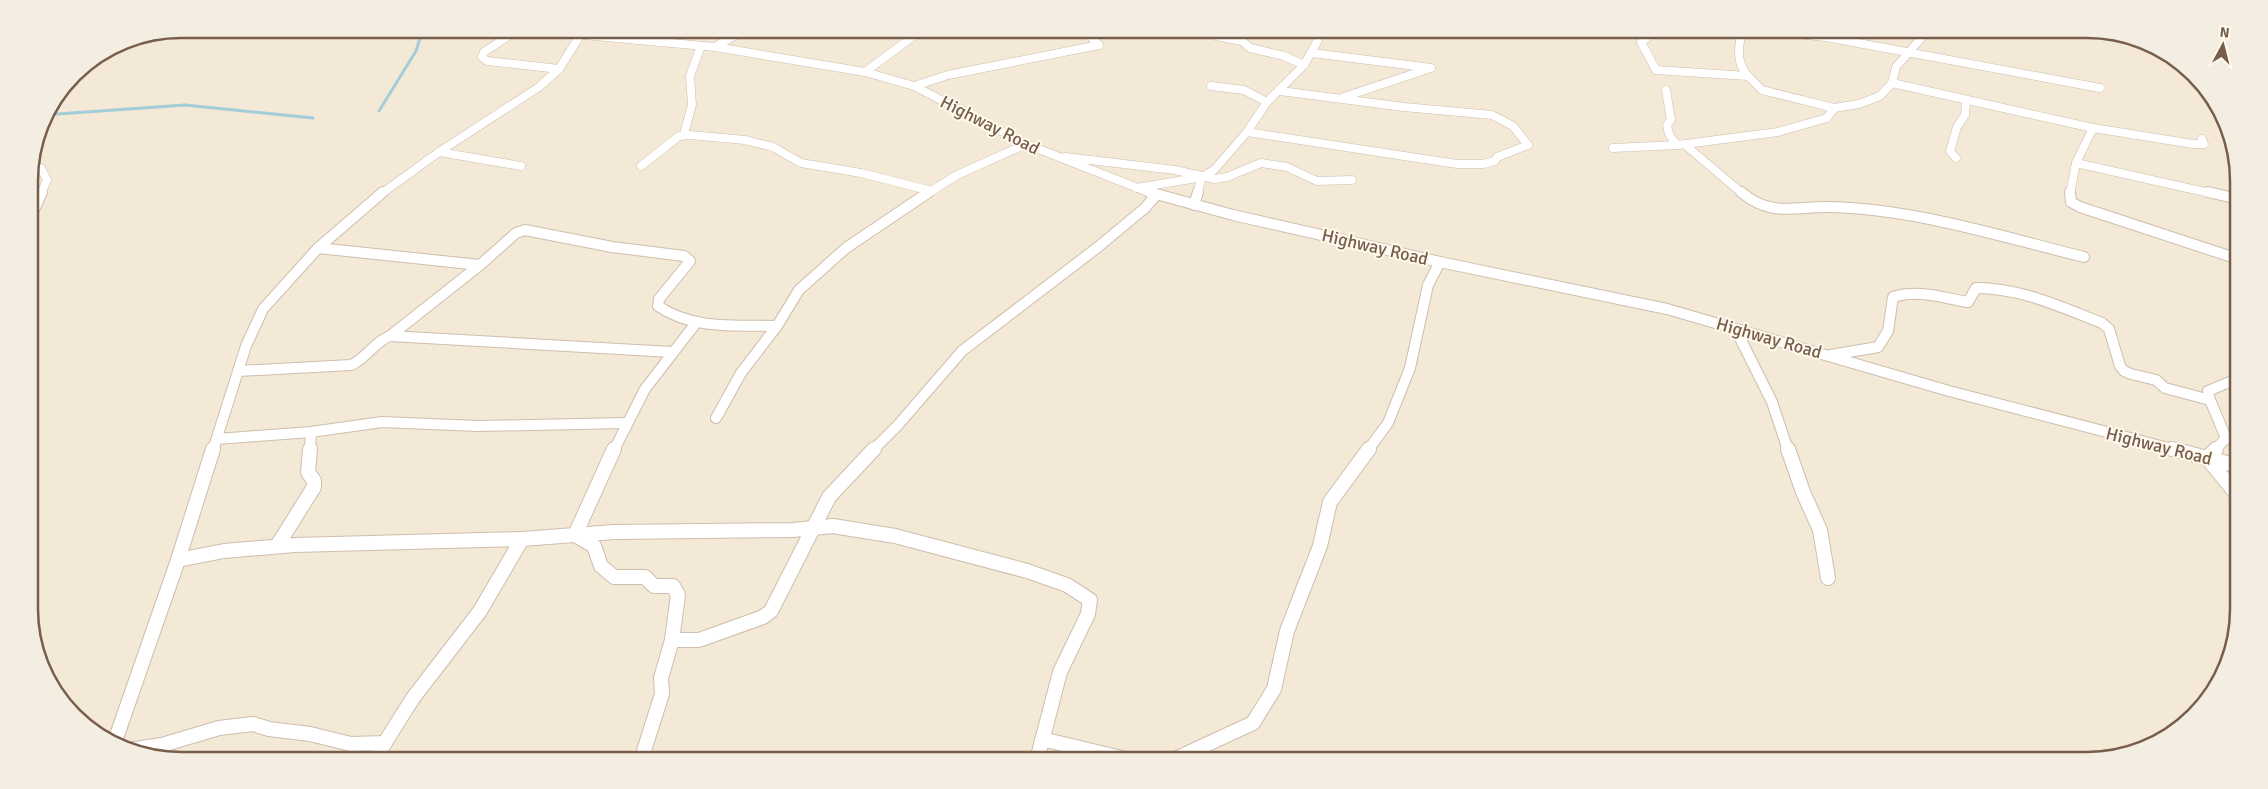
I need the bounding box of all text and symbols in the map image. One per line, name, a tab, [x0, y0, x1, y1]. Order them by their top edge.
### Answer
north arrow	[2198, 20, 2248, 70]
text: N	[2219, 24, 2230, 42]
street label: Highway Road	[937, 91, 1043, 159]
street label: Highway Road	[1320, 224, 1430, 270]
street label: Highway Road	[1714, 312, 1824, 364]
street label: Highway Road	[2104, 422, 2214, 470]

